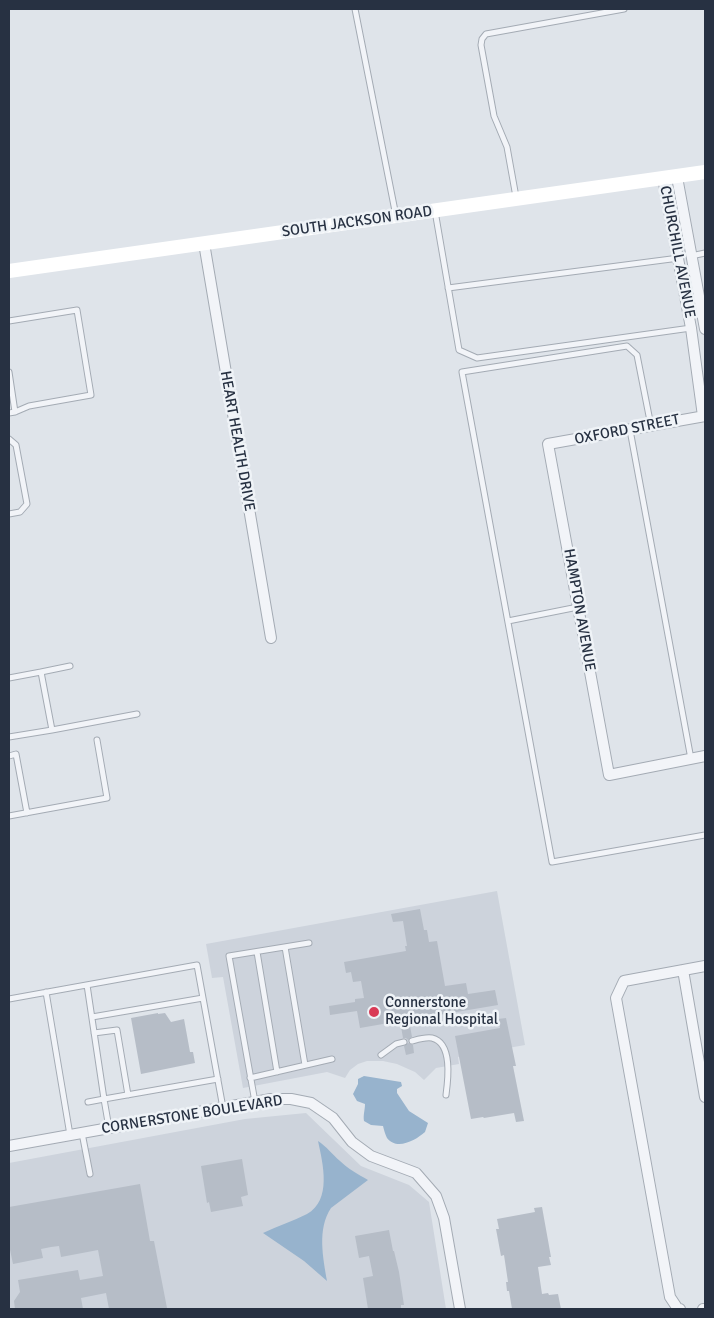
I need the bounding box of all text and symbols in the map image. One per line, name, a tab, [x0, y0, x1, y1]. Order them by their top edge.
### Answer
street label: CHURCHILL AVENUE	[655, 184, 699, 320]
street label: SOUTH JACKSON ROAD	[281, 203, 433, 241]
street label: HEART HEALTH DRIVE	[216, 369, 258, 513]
street label: OXFORD STREET	[573, 411, 681, 449]
street label: HAMPTON AVENUE	[559, 547, 599, 673]
place label: Connerstone Regional Hospital	[385, 994, 498, 1029]
marker: Connerstone Regional Hospital	[367, 1005, 381, 1019]
street label: CORNERSTONE BOULEVARD	[100, 1092, 284, 1138]

